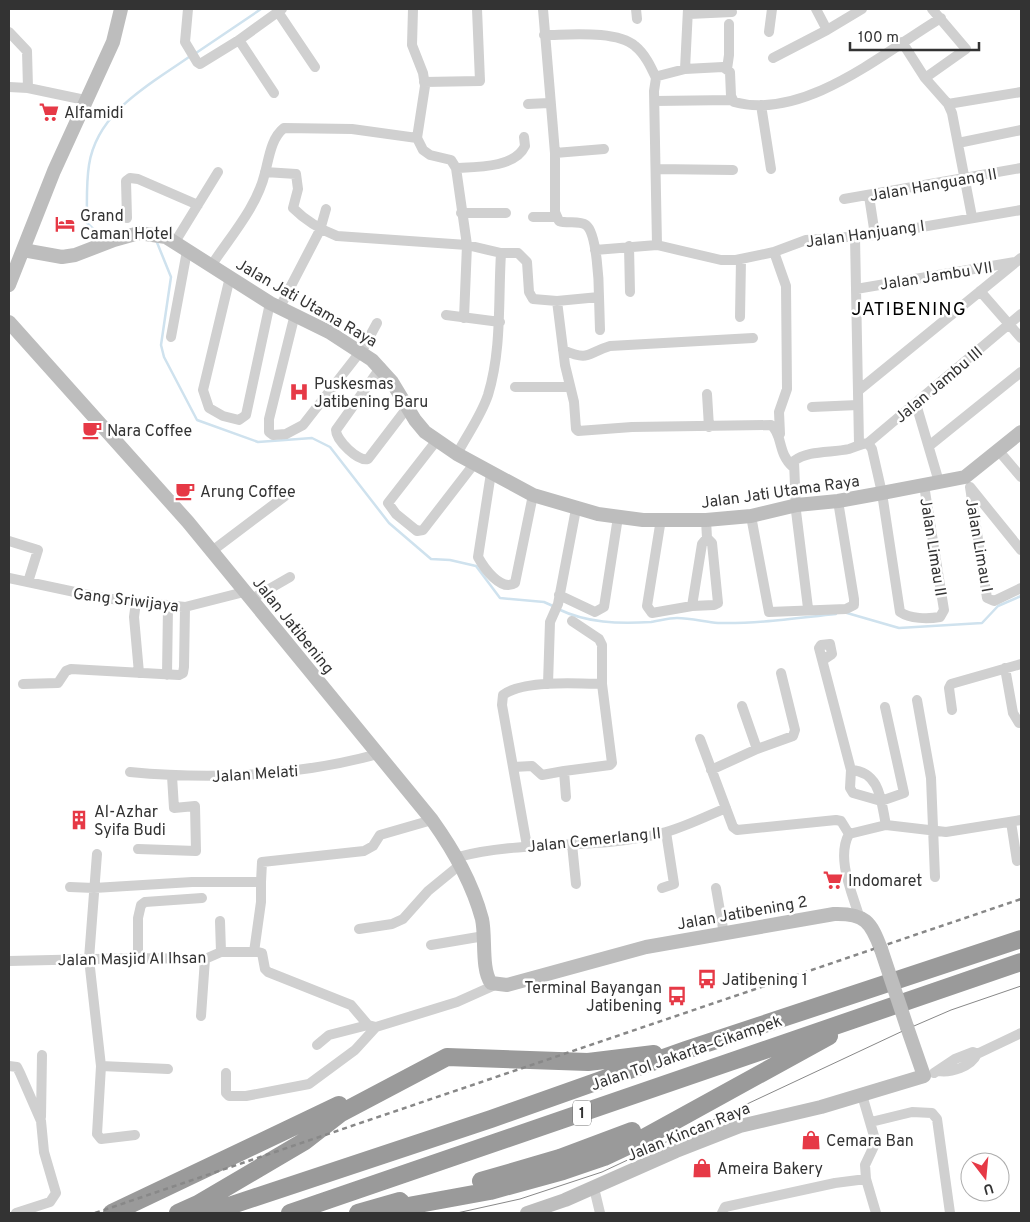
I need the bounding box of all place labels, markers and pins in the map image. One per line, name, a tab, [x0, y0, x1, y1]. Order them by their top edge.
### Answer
supermarket icon: Alfamidi	[38, 101, 60, 123]
place label: Alfamidi	[64, 104, 124, 124]
place label: Grand Caman Hotel	[80, 207, 173, 245]
hotel icon: Grand Caman Hotel	[54, 213, 76, 235]
place label: Puskesmas Jatibening Baru	[314, 375, 428, 413]
hospital icon: Puskesmas Jatibening Baru	[288, 381, 310, 403]
cafe icon: Nara Coffee	[81, 419, 103, 441]
place label: Nara Coffee	[107, 422, 192, 442]
cafe icon: Arung Coffee	[174, 480, 196, 502]
place label: Arung Coffee	[200, 483, 296, 503]
place label: Al-Azhar Syifa Budi	[94, 803, 166, 841]
building icon: Al-Azhar Syifa Budi	[68, 809, 90, 831]
supermarket icon: Indomaret	[822, 869, 844, 891]
place label: Indomaret	[848, 872, 922, 892]
bus stop icon: Jatibening 1	[696, 968, 718, 990]
place label: Jatibening 1	[722, 971, 808, 991]
place label: Terminal Bayangan Jatibening	[524, 979, 662, 1017]
bus stop icon: Terminal Bayangan Jatibening	[666, 985, 688, 1007]
shop icon: Cemara Ban	[800, 1129, 822, 1151]
place label: Cemara Ban	[826, 1132, 914, 1152]
shop icon: Ameira Bakery	[691, 1157, 713, 1179]
place label: Ameira Bakery	[717, 1160, 823, 1180]

